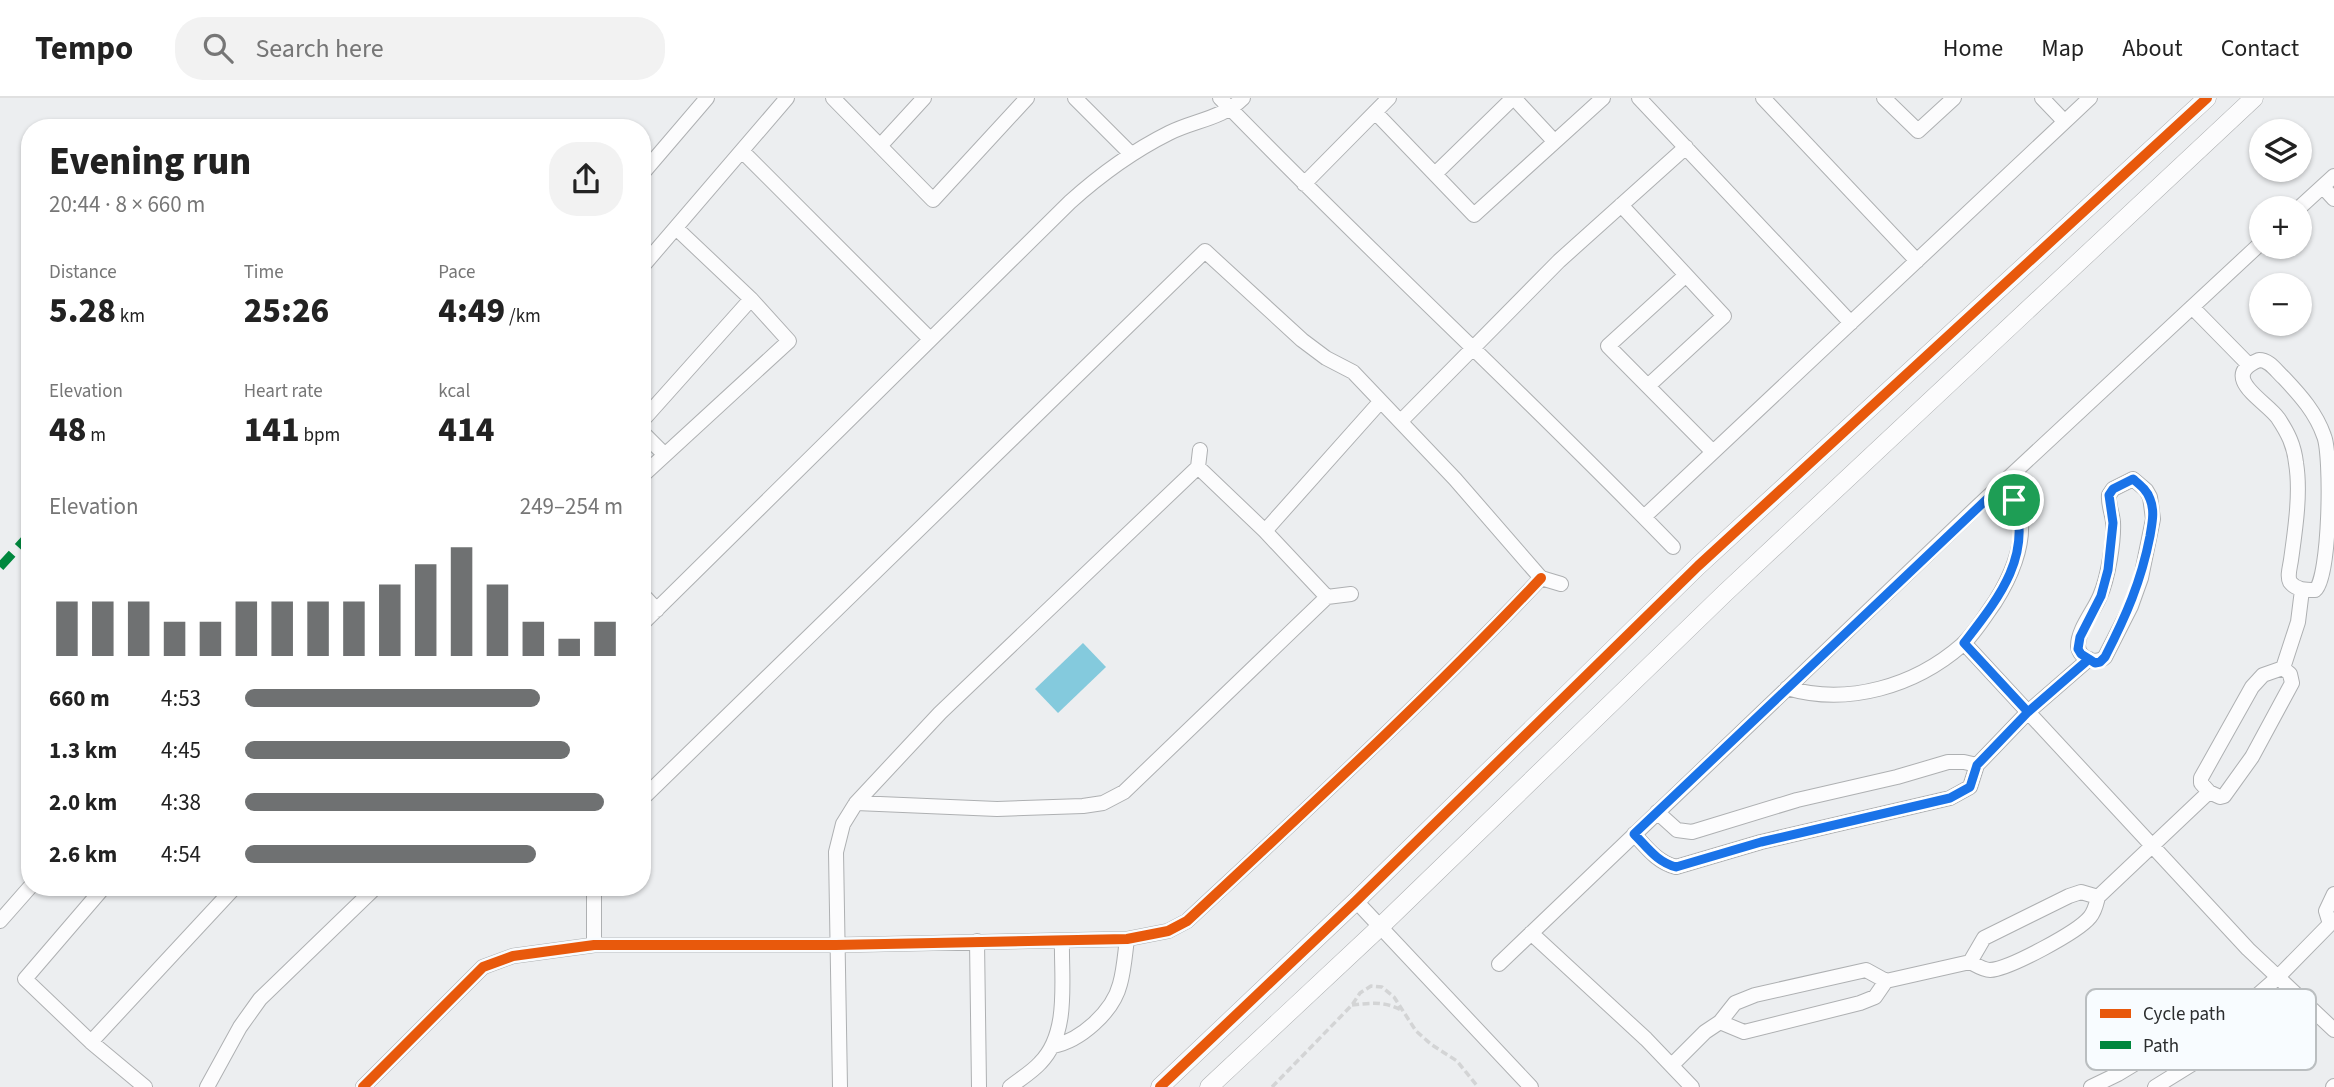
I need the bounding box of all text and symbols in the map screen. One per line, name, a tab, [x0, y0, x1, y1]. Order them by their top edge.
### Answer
search box	[175, 17, 665, 80]
text: Tempo	[35, 25, 133, 72]
icon: search	[199, 29, 237, 67]
text: Search here	[255, 30, 384, 67]
text: Home	[1943, 31, 2003, 66]
text: Map	[2041, 31, 2084, 66]
text: About	[2122, 31, 2183, 66]
text: Contact	[2221, 31, 2299, 66]
map controls	[2249, 119, 2312, 336]
button: layers	[2249, 119, 2312, 182]
text: Evening run	[49, 135, 251, 189]
button: share	[549, 142, 623, 216]
text: 20:44 · 8 × 660 m	[49, 188, 205, 221]
button: +	[2249, 196, 2312, 259]
text: Distance	[49, 259, 117, 286]
text: Time	[244, 259, 284, 286]
text: Pace	[438, 259, 476, 286]
button: −	[2249, 273, 2312, 336]
text: 5.28	[49, 286, 116, 336]
text: 25:26	[244, 286, 329, 336]
text: 4:49	[438, 286, 505, 336]
text: km	[116, 303, 145, 330]
text: /km	[505, 303, 541, 330]
text: Elevation	[49, 378, 123, 405]
text: Heart rate	[244, 378, 323, 405]
text: kcal	[438, 378, 470, 405]
text: 48	[49, 405, 86, 455]
text: 141	[244, 405, 300, 455]
text: 414	[438, 405, 494, 455]
text: m	[86, 422, 106, 449]
text: bpm	[300, 422, 340, 449]
pin	[1984, 470, 2044, 530]
icon: arrive	[1995, 481, 2033, 519]
text: Elevation	[49, 490, 139, 523]
text: 249–254 m	[520, 490, 623, 523]
text: 660 m	[49, 682, 110, 715]
text: 4:53	[161, 682, 201, 715]
text: 1.3 km	[49, 734, 117, 767]
text: 4:45	[161, 734, 201, 767]
text: 2.0 km	[49, 786, 117, 819]
text: 4:38	[161, 786, 201, 819]
text: 2.6 km	[49, 838, 117, 871]
text: 4:54	[161, 838, 201, 871]
legend	[2086, 989, 2316, 1070]
text: Cycle path	[2143, 1001, 2225, 1028]
text: Path	[2143, 1033, 2179, 1060]

